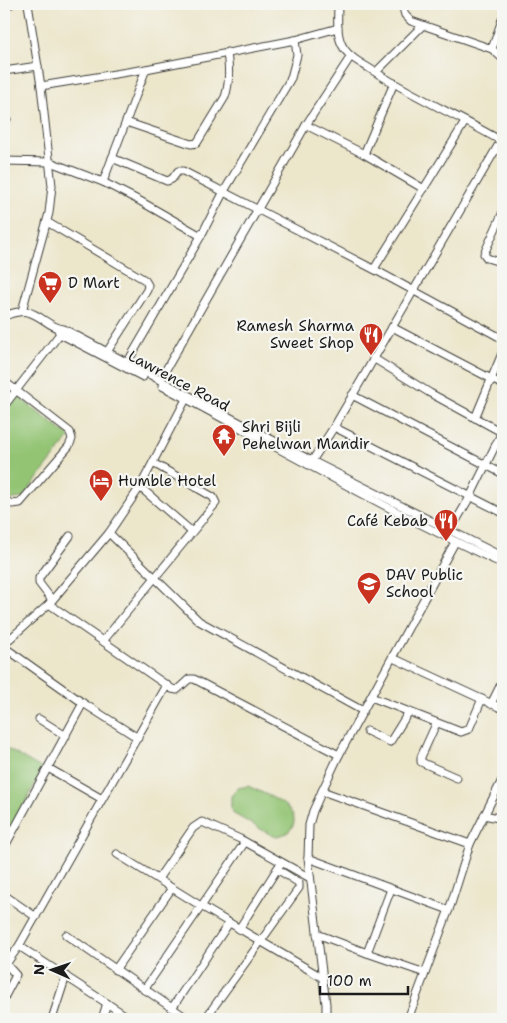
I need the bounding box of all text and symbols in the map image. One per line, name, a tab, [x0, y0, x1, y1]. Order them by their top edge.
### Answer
supermarket icon: D Mart	[37, 270, 63, 304]
place label: D Mart	[68, 273, 120, 293]
place label: Ramesh Sharma Sweet Shop	[236, 316, 355, 353]
restaurant icon: Ramesh Sharma Sweet Shop	[358, 322, 384, 356]
street label: Lawrence Road	[125, 346, 234, 416]
place label: Shri Bijli Pehelwan Mandir	[242, 417, 370, 454]
temple icon: Shri Bijli Pehelwan Mandir	[211, 423, 237, 457]
hotel icon: Humble Hotel	[88, 468, 114, 502]
place label: Humble Hotel	[118, 471, 217, 491]
restaurant icon: Café Kebab	[433, 508, 459, 542]
place label: Café Kebab	[347, 511, 428, 531]
place label: DAV Public School	[386, 565, 463, 602]
school or university icon: DAV Public School	[356, 571, 382, 605]
north arrow	[28, 946, 78, 996]
scale bar	[320, 963, 407, 995]
text: N	[30, 964, 48, 975]
text: 100 m	[327, 971, 372, 991]

